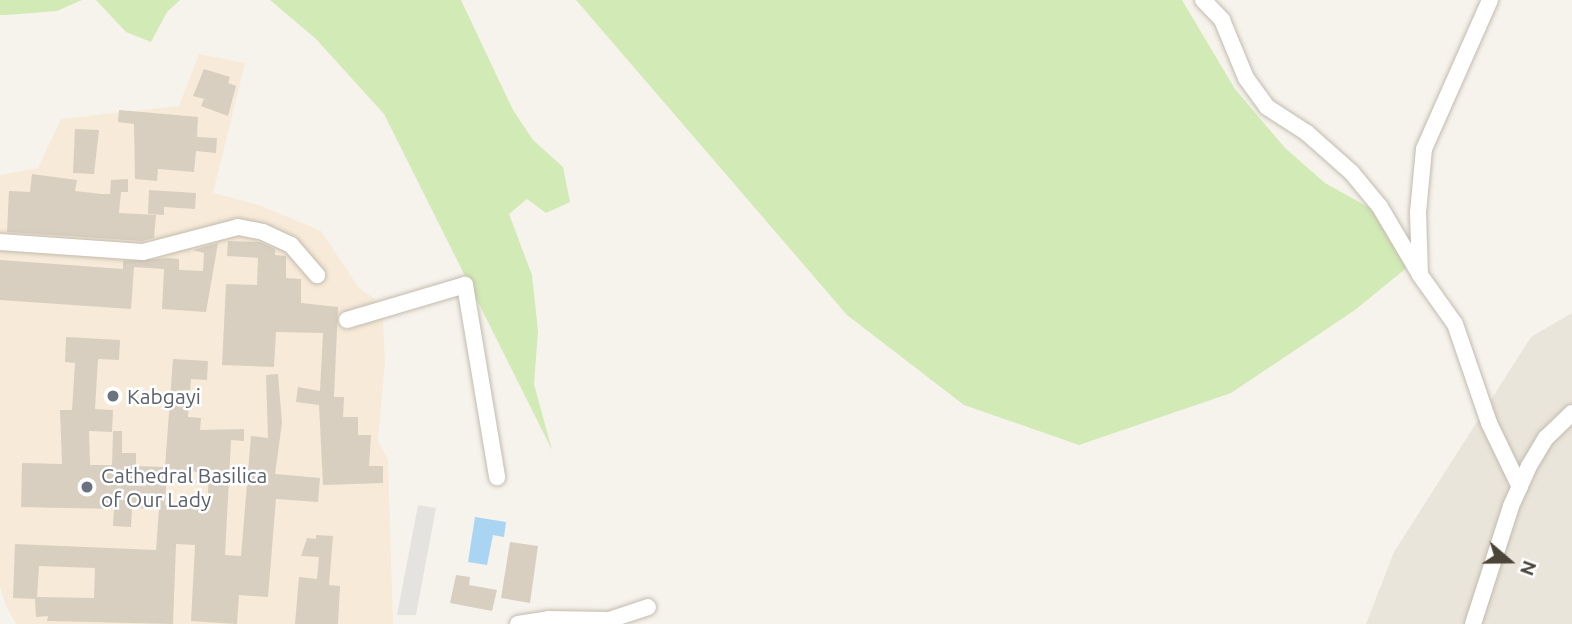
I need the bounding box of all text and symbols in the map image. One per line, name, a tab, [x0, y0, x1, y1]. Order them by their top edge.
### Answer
place label: Kabgayi	[127, 383, 201, 409]
marker: Kabgayi	[105, 388, 121, 404]
place label: Cathedral Basilica of Our Lady	[101, 462, 267, 512]
marker: Cathedral Basilica of Our Lady	[79, 479, 95, 495]
north arrow	[1474, 526, 1544, 596]
text: N	[1516, 558, 1541, 579]

